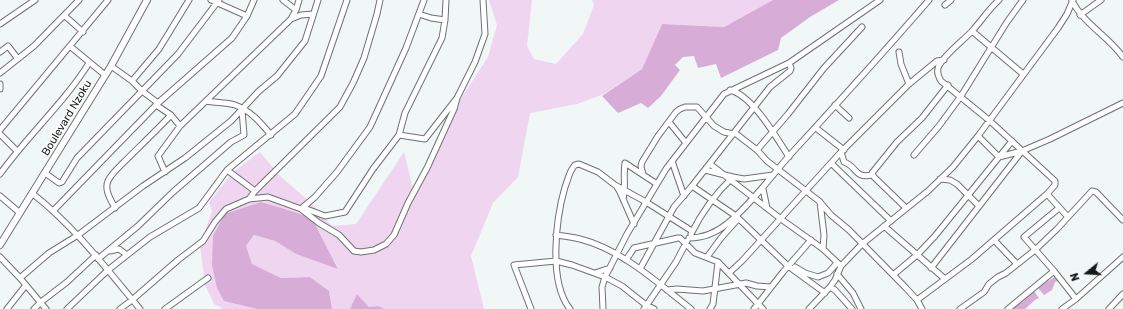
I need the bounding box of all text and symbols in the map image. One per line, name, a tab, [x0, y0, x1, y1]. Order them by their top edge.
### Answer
street label: Boulevard Nzoku	[39, 78, 95, 158]
north arrow	[1067, 253, 1107, 293]
text: N	[1068, 271, 1083, 283]

